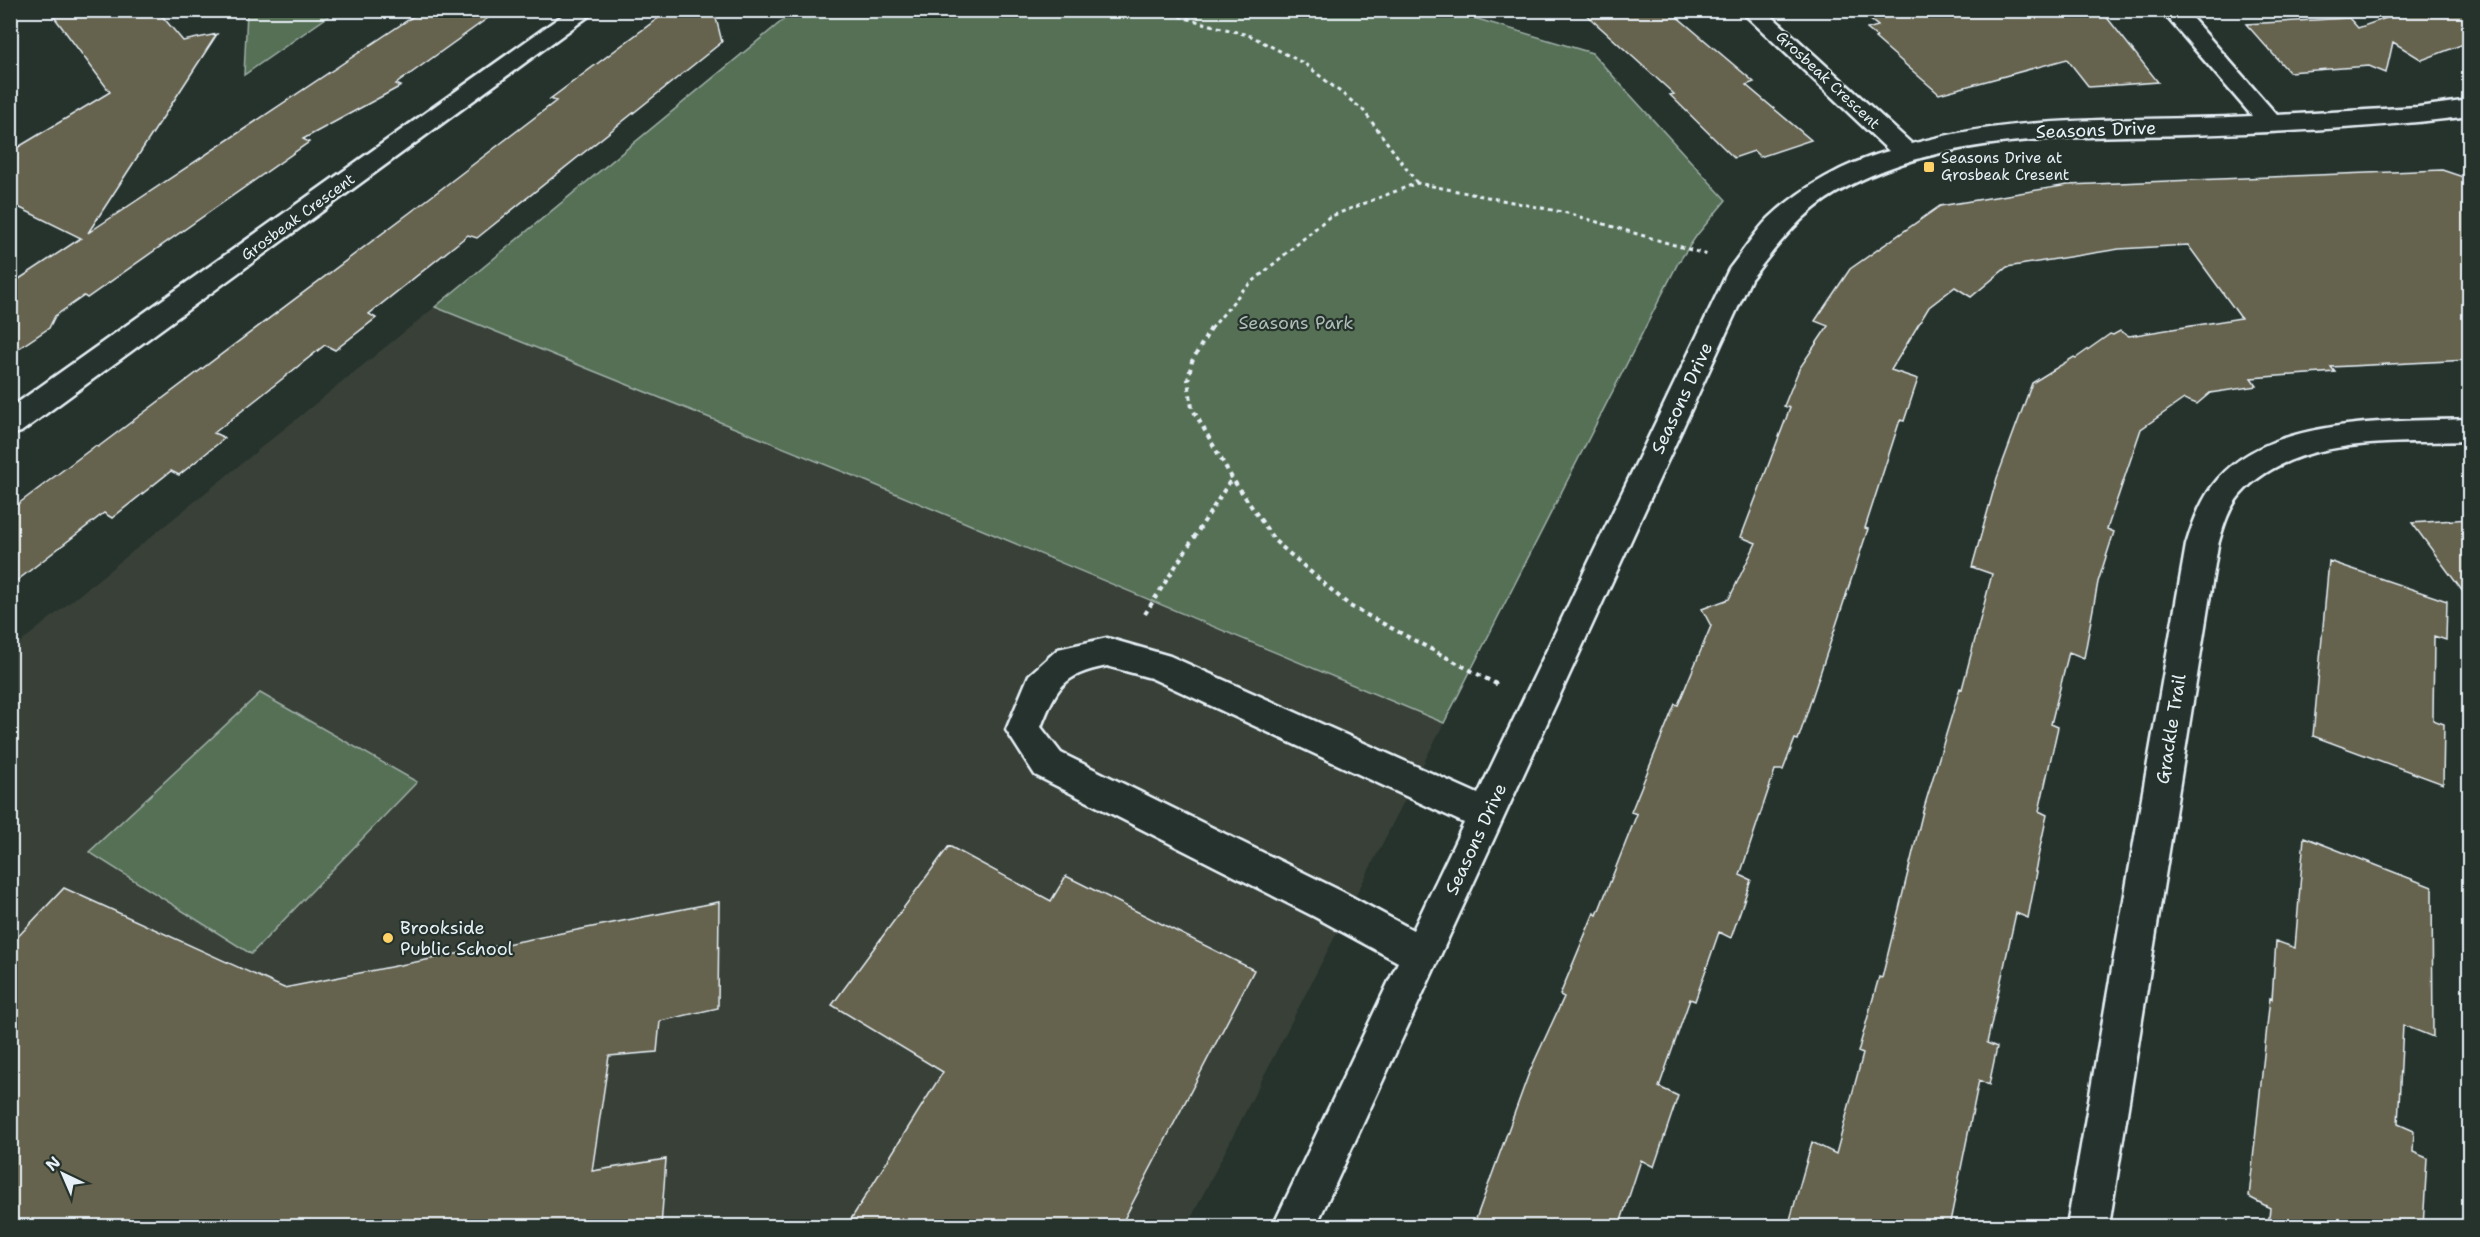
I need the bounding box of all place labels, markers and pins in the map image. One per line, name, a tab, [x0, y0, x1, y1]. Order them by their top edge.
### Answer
place label: Seasons Drive at Grosbeak Cresent	[1941, 148, 2069, 185]
marker: Seasons Drive at Grosbeak Cresent	[1922, 160, 1936, 174]
place label: Brookside Public School	[400, 916, 514, 961]
marker: Brookside Public School	[381, 931, 395, 945]

